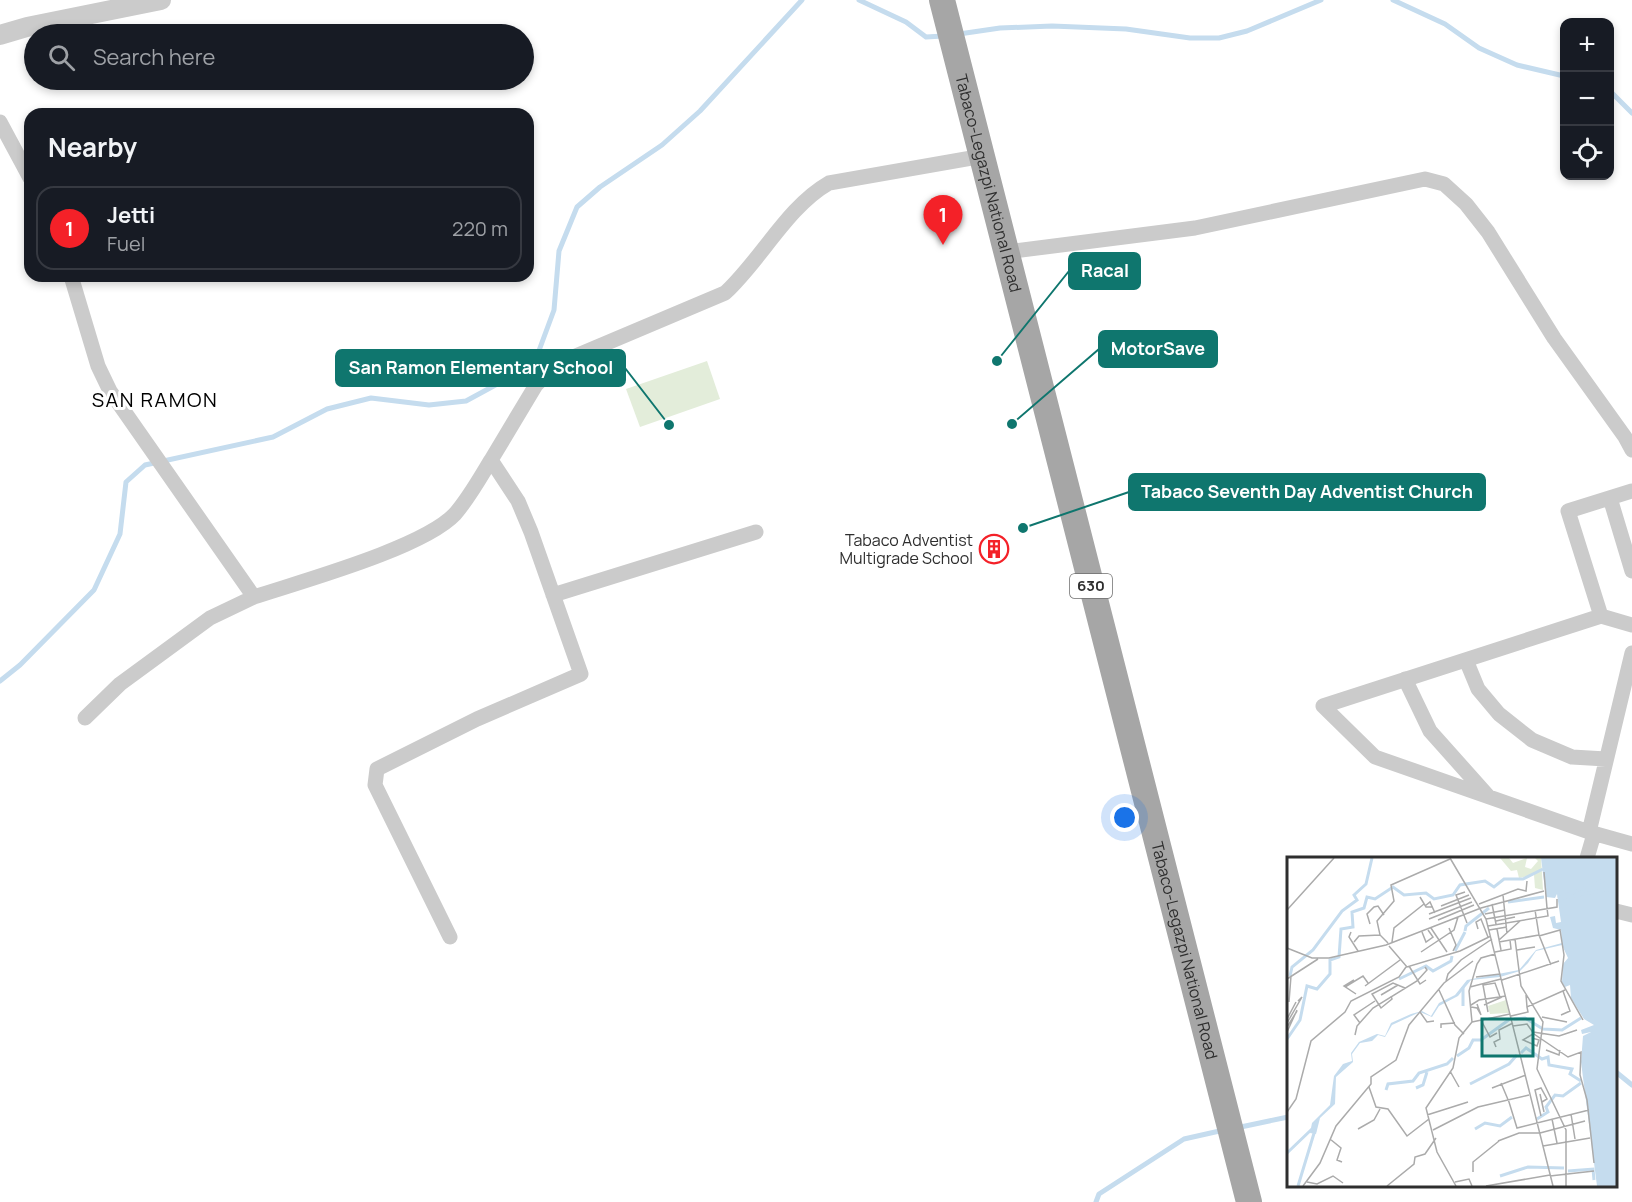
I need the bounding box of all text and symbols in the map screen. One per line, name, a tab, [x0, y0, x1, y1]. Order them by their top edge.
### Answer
map controls	[1560, 18, 1614, 180]
button: +	[1560, 18, 1614, 72]
search box	[24, 24, 534, 90]
icon: search	[45, 41, 78, 74]
text: Search here	[93, 42, 215, 72]
street label: Tabaco-Legazpi National Road	[950, 72, 1027, 294]
button: −	[1560, 72, 1614, 126]
button: locate	[1560, 126, 1614, 180]
text: Nearby	[48, 129, 137, 165]
pin: 1	[924, 196, 962, 245]
text: Jetti	[107, 200, 155, 230]
text: 1	[65, 215, 74, 242]
text: 220 m	[452, 215, 508, 242]
text: Fuel	[107, 230, 145, 257]
callout: Racal	[1069, 253, 1140, 289]
text: Racal	[1081, 258, 1129, 282]
callout: MotorSave	[1099, 331, 1217, 367]
text: MotorSave	[1111, 336, 1205, 360]
callout: San Ramon Elementary School	[336, 350, 625, 386]
text: San Ramon Elementary School	[349, 355, 613, 379]
district label: SAN RAMON	[92, 386, 218, 413]
callout: Tabaco Seventh Day Adventist Church	[1129, 474, 1485, 510]
text: Tabaco Seventh Day Adventist Church	[1141, 479, 1473, 503]
place label: Tabaco Adventist Multigrade School	[839, 529, 973, 569]
building icon: Tabaco Adventist Multigrade School	[978, 533, 1010, 565]
road number: 630	[1070, 574, 1112, 598]
your location	[1110, 803, 1139, 832]
street label: Tabaco-Legazpi National Road	[1146, 839, 1223, 1062]
inset map	[1287, 857, 1617, 1187]

